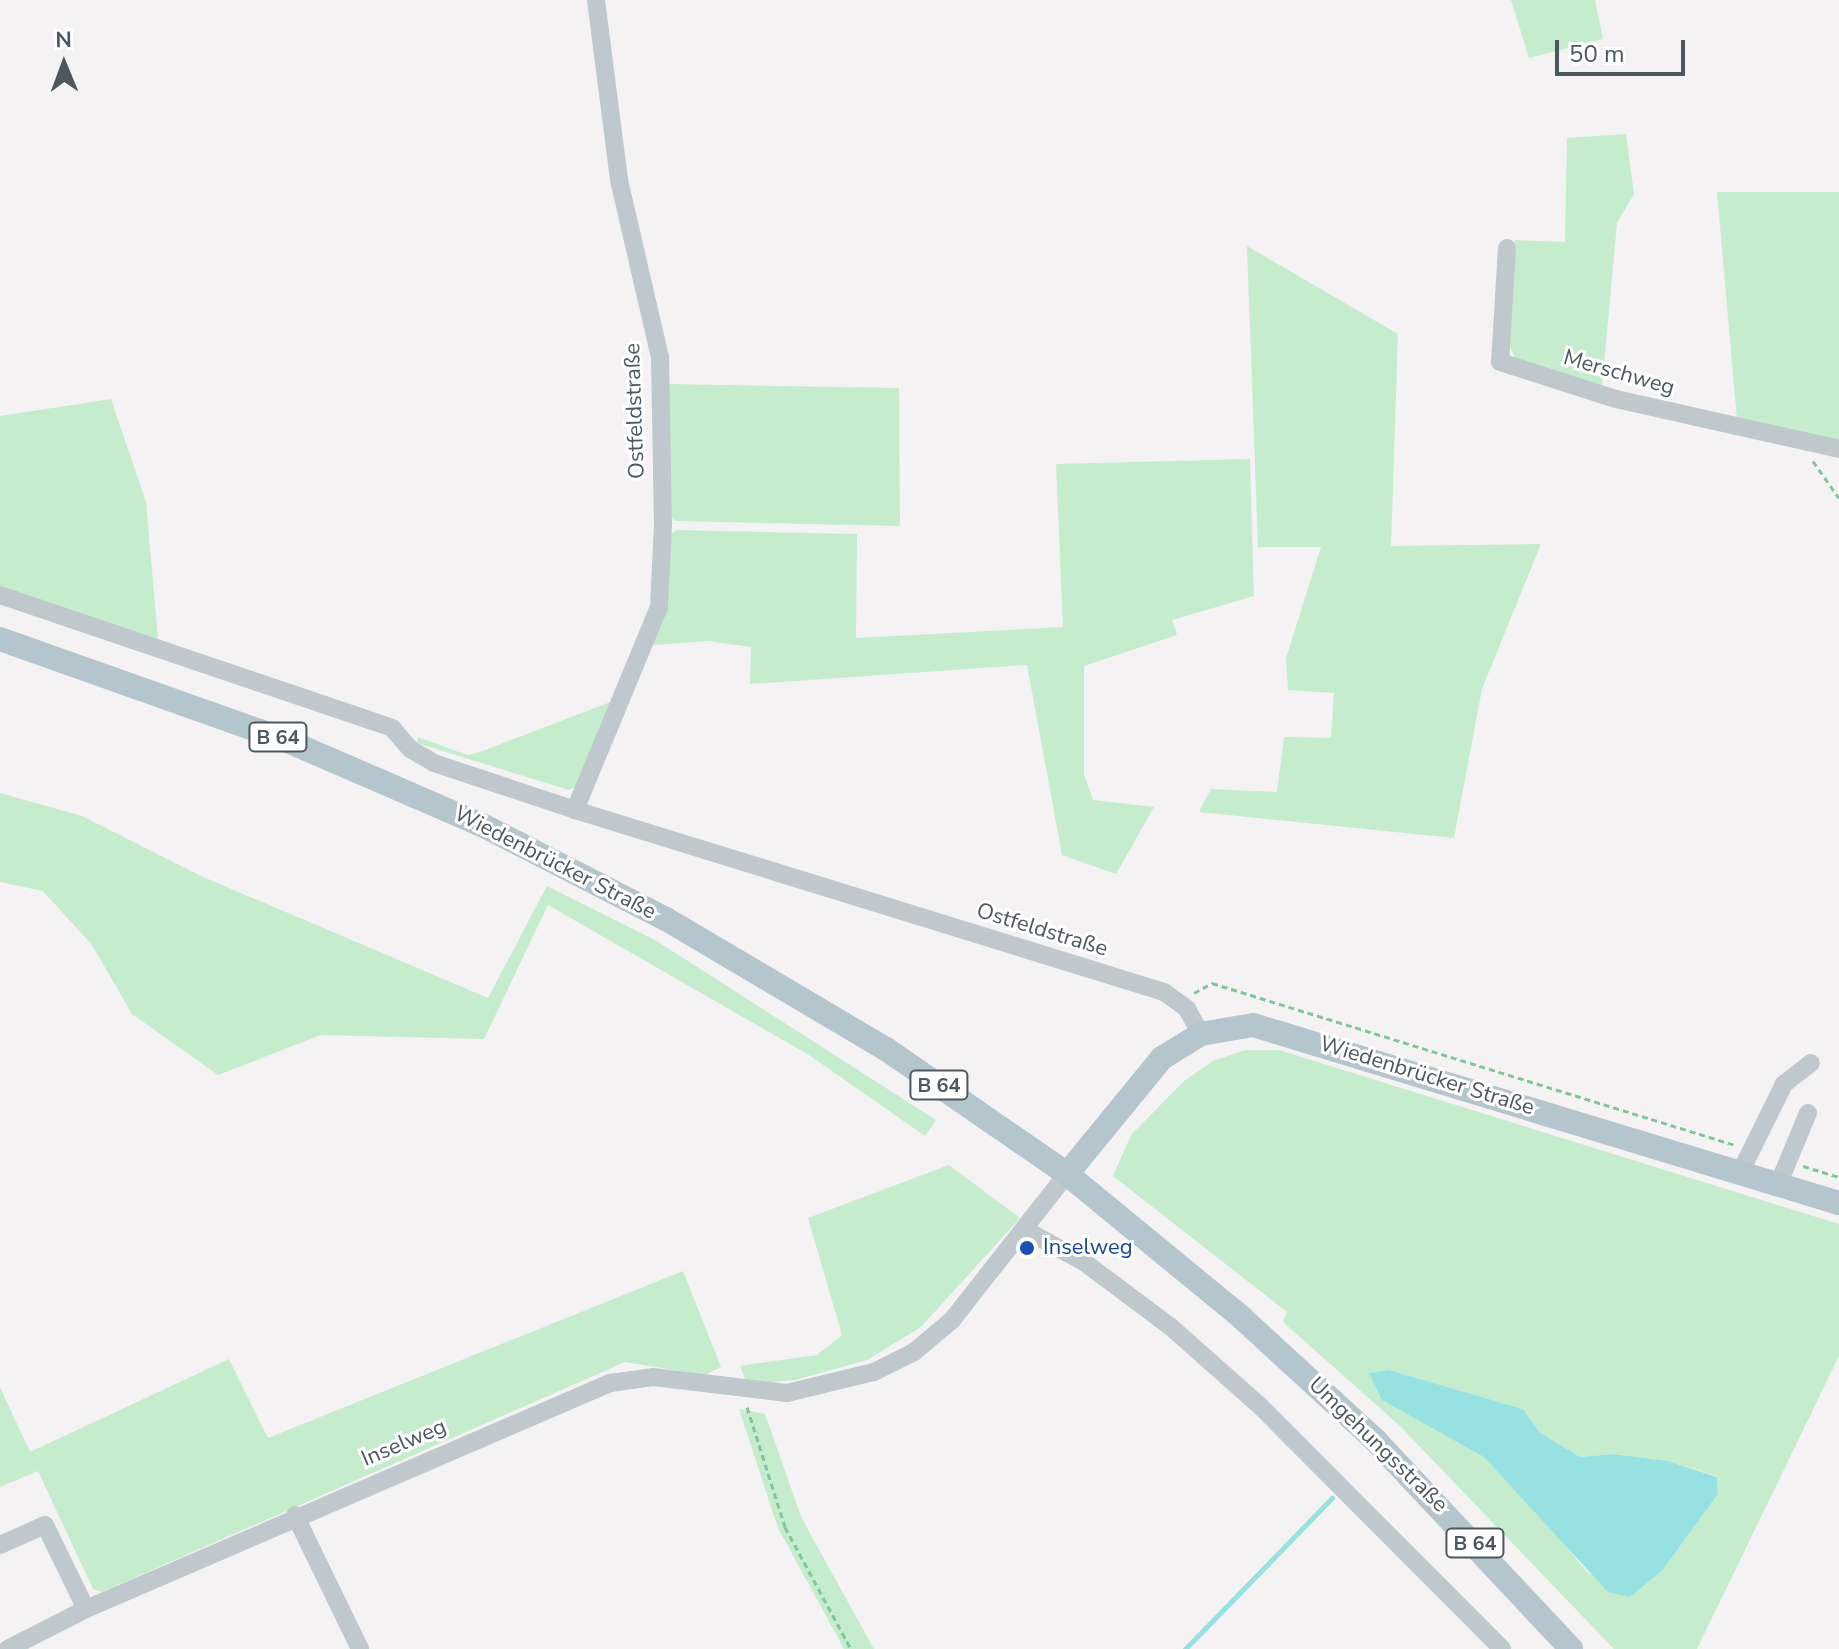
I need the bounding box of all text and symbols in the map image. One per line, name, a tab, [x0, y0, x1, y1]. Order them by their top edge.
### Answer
north arrow	[24, 24, 104, 104]
scale bar	[1559, 24, 1689, 74]
text: N	[55, 25, 72, 55]
text: 50 m	[1569, 38, 1625, 70]
street label: Ostfeldstraße	[619, 343, 651, 479]
street label: Merschweg	[1560, 345, 1678, 401]
road number: B 64	[248, 721, 308, 753]
street label: Wiedenbrücker Straße	[450, 801, 660, 925]
street label: Ostfeldstraße	[973, 898, 1111, 962]
street label: Wiedenbrücker Straße	[1316, 1031, 1538, 1121]
road number: B 64	[909, 1069, 969, 1101]
place label: Inselweg	[1043, 1235, 1133, 1261]
marker: Inselweg	[1018, 1239, 1036, 1257]
street label: Umgehungsstraße	[1303, 1372, 1453, 1518]
street label: Inselweg	[358, 1413, 450, 1473]
road number: B 64	[1445, 1527, 1505, 1559]

